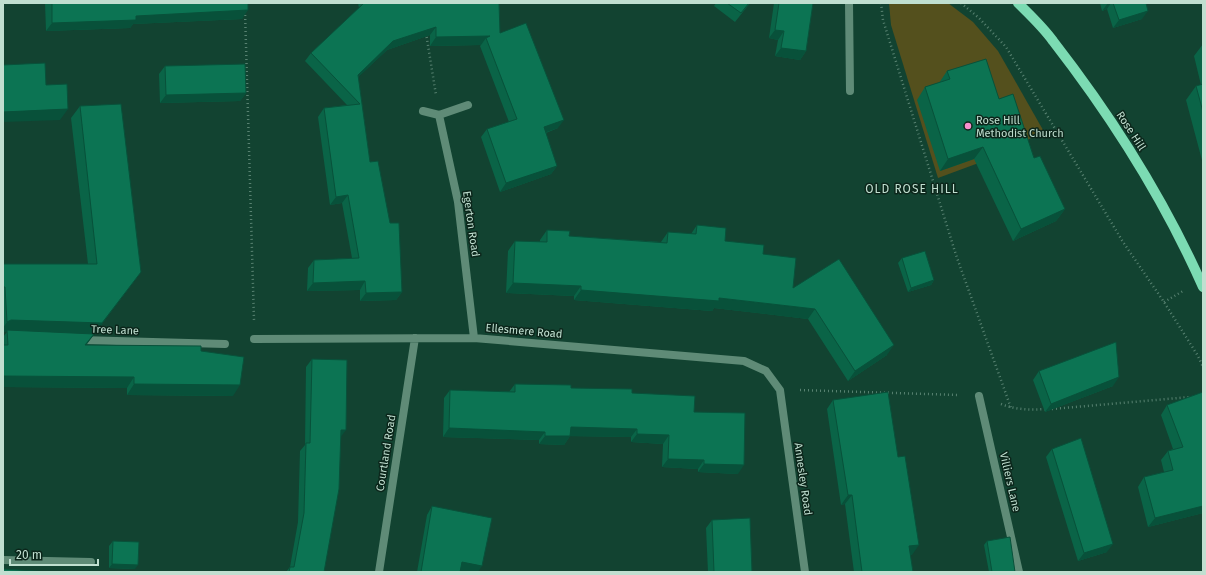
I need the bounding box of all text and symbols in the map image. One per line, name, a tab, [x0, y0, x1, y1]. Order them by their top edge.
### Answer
street label: Rose Hill	[1114, 109, 1148, 153]
place label: Rose Hill Methodist Church	[976, 114, 1064, 140]
marker: Rose Hill Methodist Church	[963, 121, 973, 131]
district label: OLD ROSE HILL	[865, 182, 959, 196]
street label: Egerton Road	[460, 190, 482, 258]
street label: Ellesmere Road	[485, 321, 563, 341]
street label: Tree Lane	[91, 323, 139, 337]
street label: Courtland Road	[374, 414, 398, 492]
street label: Annesley Road	[791, 442, 815, 516]
street label: Villiers Lane	[997, 451, 1023, 513]
scale bar	[10, 541, 98, 567]
text: 20 m	[16, 548, 42, 562]

